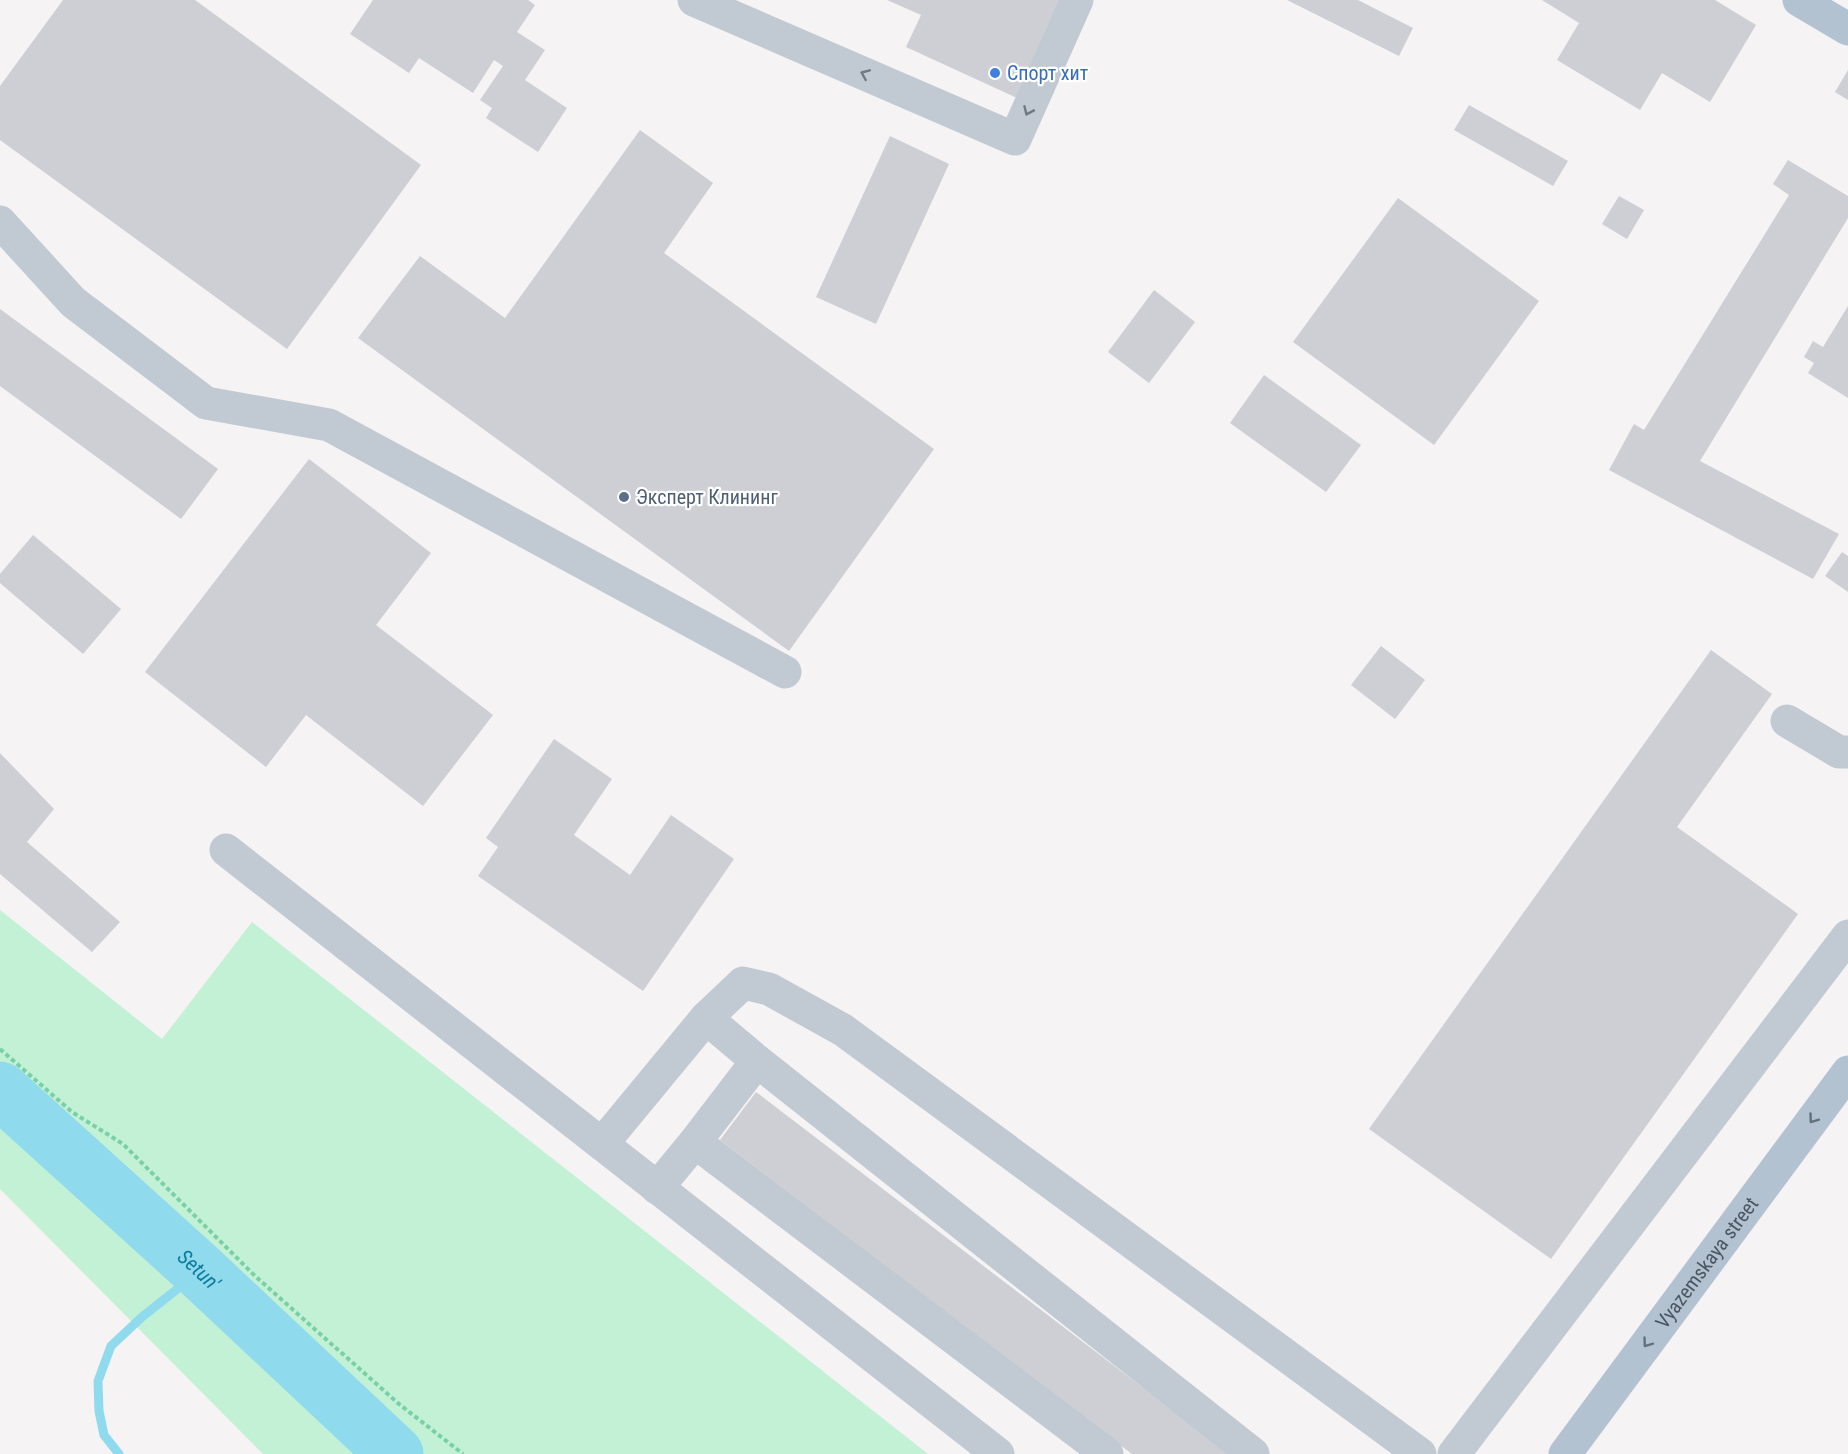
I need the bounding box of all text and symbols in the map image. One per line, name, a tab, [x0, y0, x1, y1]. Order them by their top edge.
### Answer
place label: Спорт хит	[1007, 61, 1088, 85]
marker: Спорт хит	[988, 66, 1002, 80]
one-way arrow	[860, 69, 871, 81]
one-way arrow	[1023, 105, 1035, 116]
place label: Эксперт Клининг	[636, 485, 778, 509]
marker: Эксперт Клининг	[617, 490, 631, 504]
one-way arrow	[1809, 1112, 1820, 1123]
street label: Vyazemskaya street	[1650, 1192, 1763, 1333]
water label: Setun'	[173, 1245, 226, 1296]
one-way arrow	[1644, 1336, 1655, 1347]

